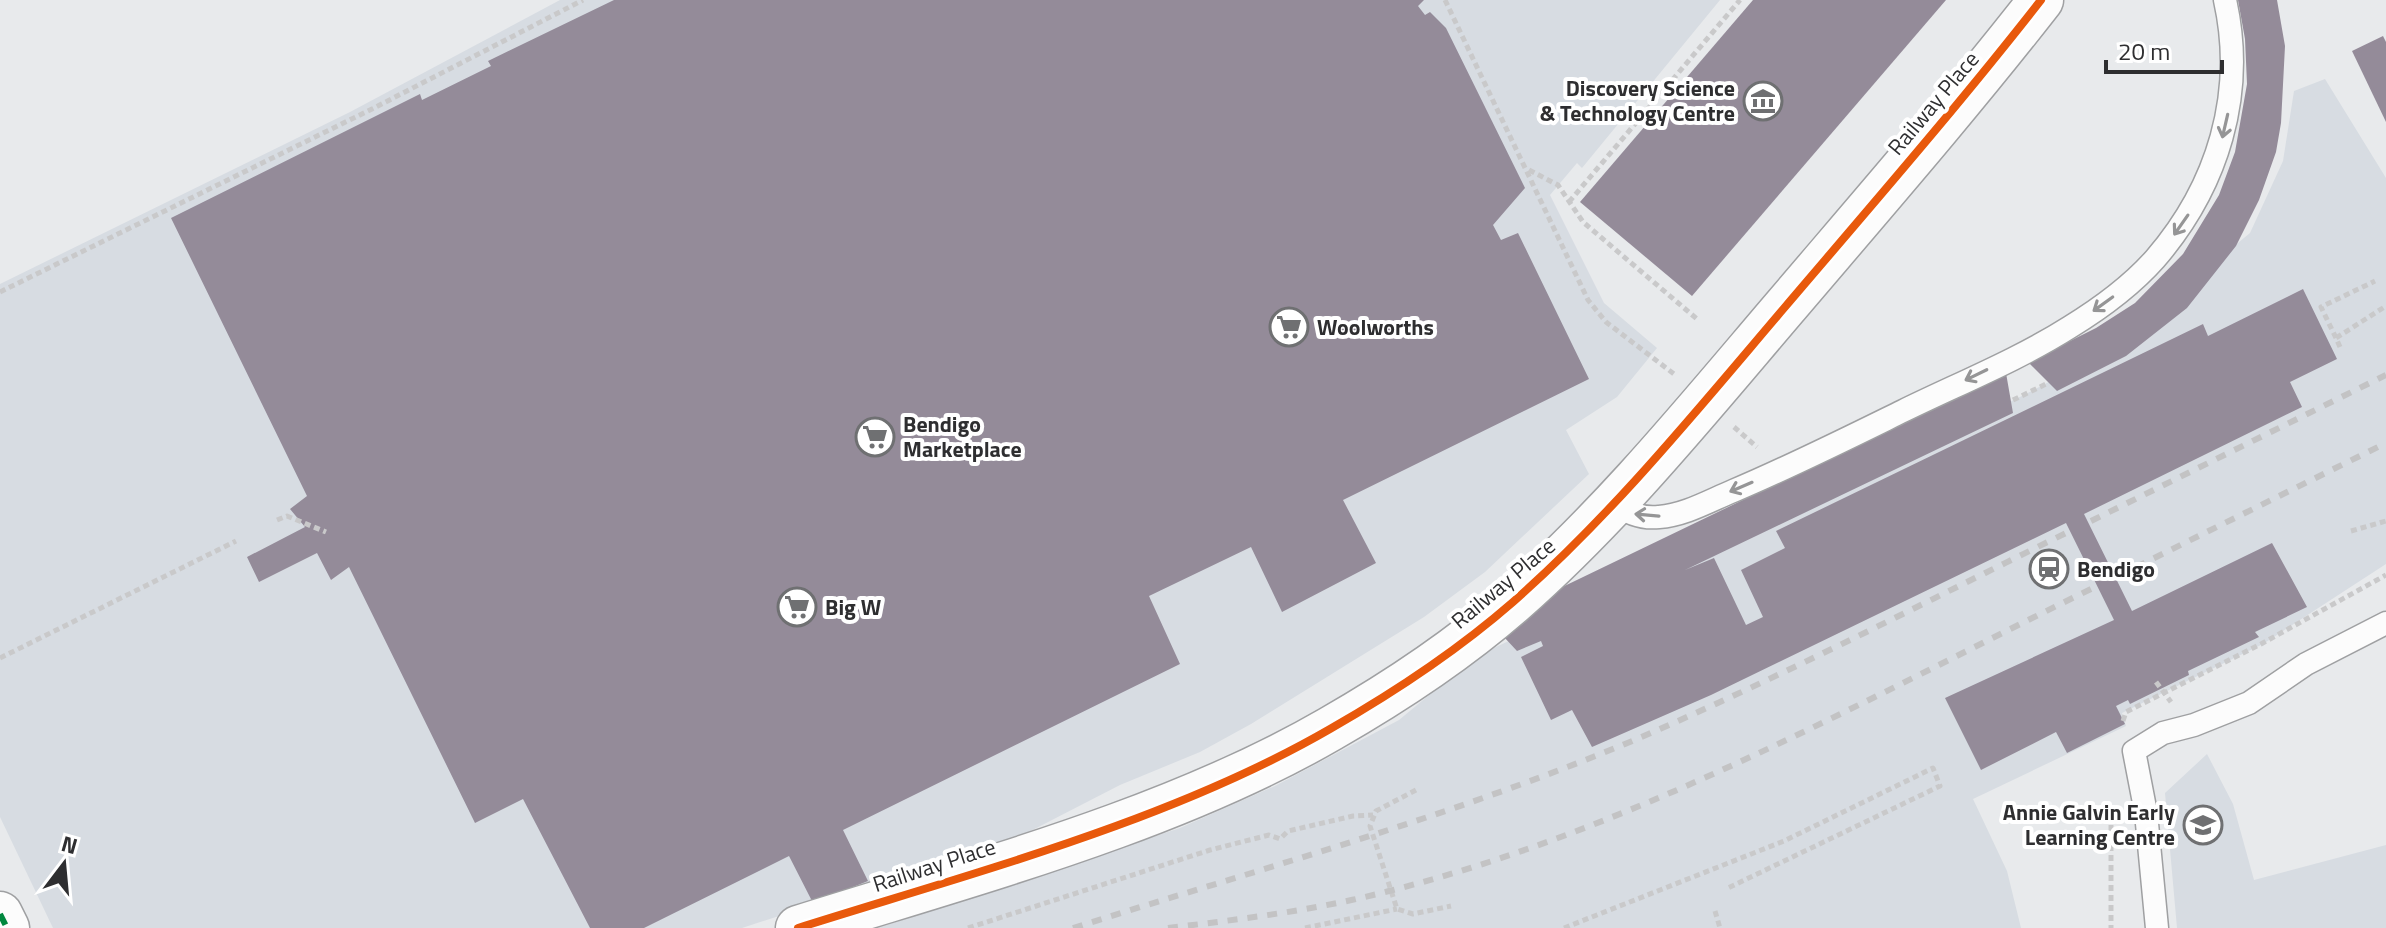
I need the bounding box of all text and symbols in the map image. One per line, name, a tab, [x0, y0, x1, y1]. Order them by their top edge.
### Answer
scale bar	[2106, 24, 2222, 74]
text: 20 m	[2118, 33, 2170, 69]
street label: Railway Place	[1879, 43, 1987, 163]
place label: Discovery Science & Technology Centre	[1540, 71, 1735, 130]
museum icon: Discovery Science & Technology Centre	[1742, 80, 1784, 122]
one-way arrow	[2217, 113, 2232, 138]
one-way arrow	[2173, 213, 2189, 235]
one-way arrow	[2093, 296, 2115, 313]
supermarket icon: Woolworths	[1268, 306, 1310, 348]
place label: Woolworths	[1317, 310, 1434, 344]
one-way arrow	[1964, 368, 1988, 383]
place label: Bendigo Marketplace	[903, 407, 1022, 466]
supermarket icon: Bendigo Marketplace	[854, 416, 896, 458]
one-way arrow	[1730, 481, 1754, 496]
one-way arrow	[1634, 508, 1660, 523]
street label: Railway Place	[1443, 529, 1563, 637]
station icon: Bendigo	[2028, 548, 2070, 590]
place label: Bendigo	[2077, 552, 2155, 586]
supermarket icon: Big W	[776, 586, 818, 628]
place label: Big W	[825, 590, 882, 624]
place label: Annie Galvin Early Learning Centre	[2003, 795, 2175, 854]
school or university icon: Annie Galvin Early Learning Centre	[2182, 804, 2224, 846]
north arrow	[24, 824, 104, 904]
text: N	[57, 826, 82, 863]
street label: Railway Place	[868, 829, 1000, 901]

